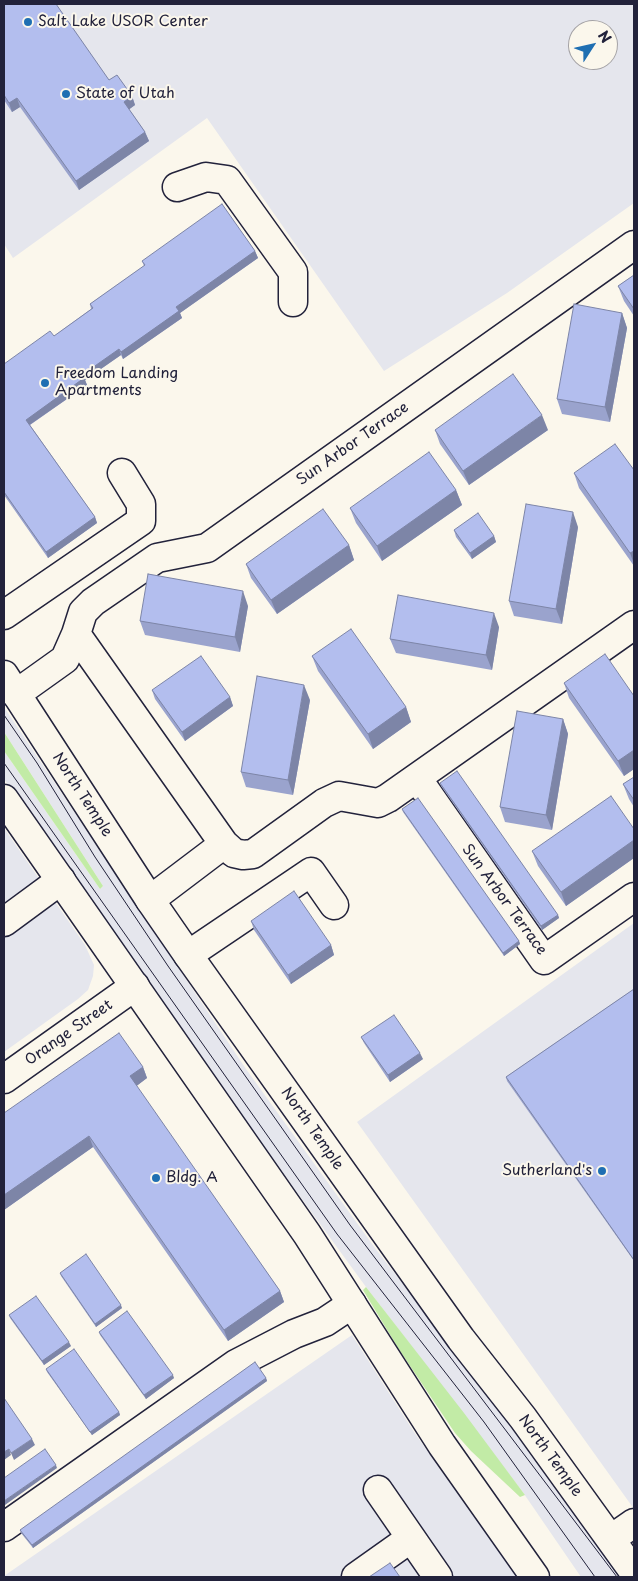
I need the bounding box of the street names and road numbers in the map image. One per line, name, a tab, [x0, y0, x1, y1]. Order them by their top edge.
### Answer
street label: Sun Arbor Terrace	[294, 399, 412, 489]
street label: North Temple	[48, 749, 116, 841]
street label: Sun Arbor Terrace	[458, 841, 550, 959]
street label: Orange Street	[22, 996, 116, 1070]
street label: North Temple	[277, 1084, 347, 1174]
street label: North Temple	[514, 1412, 586, 1500]

